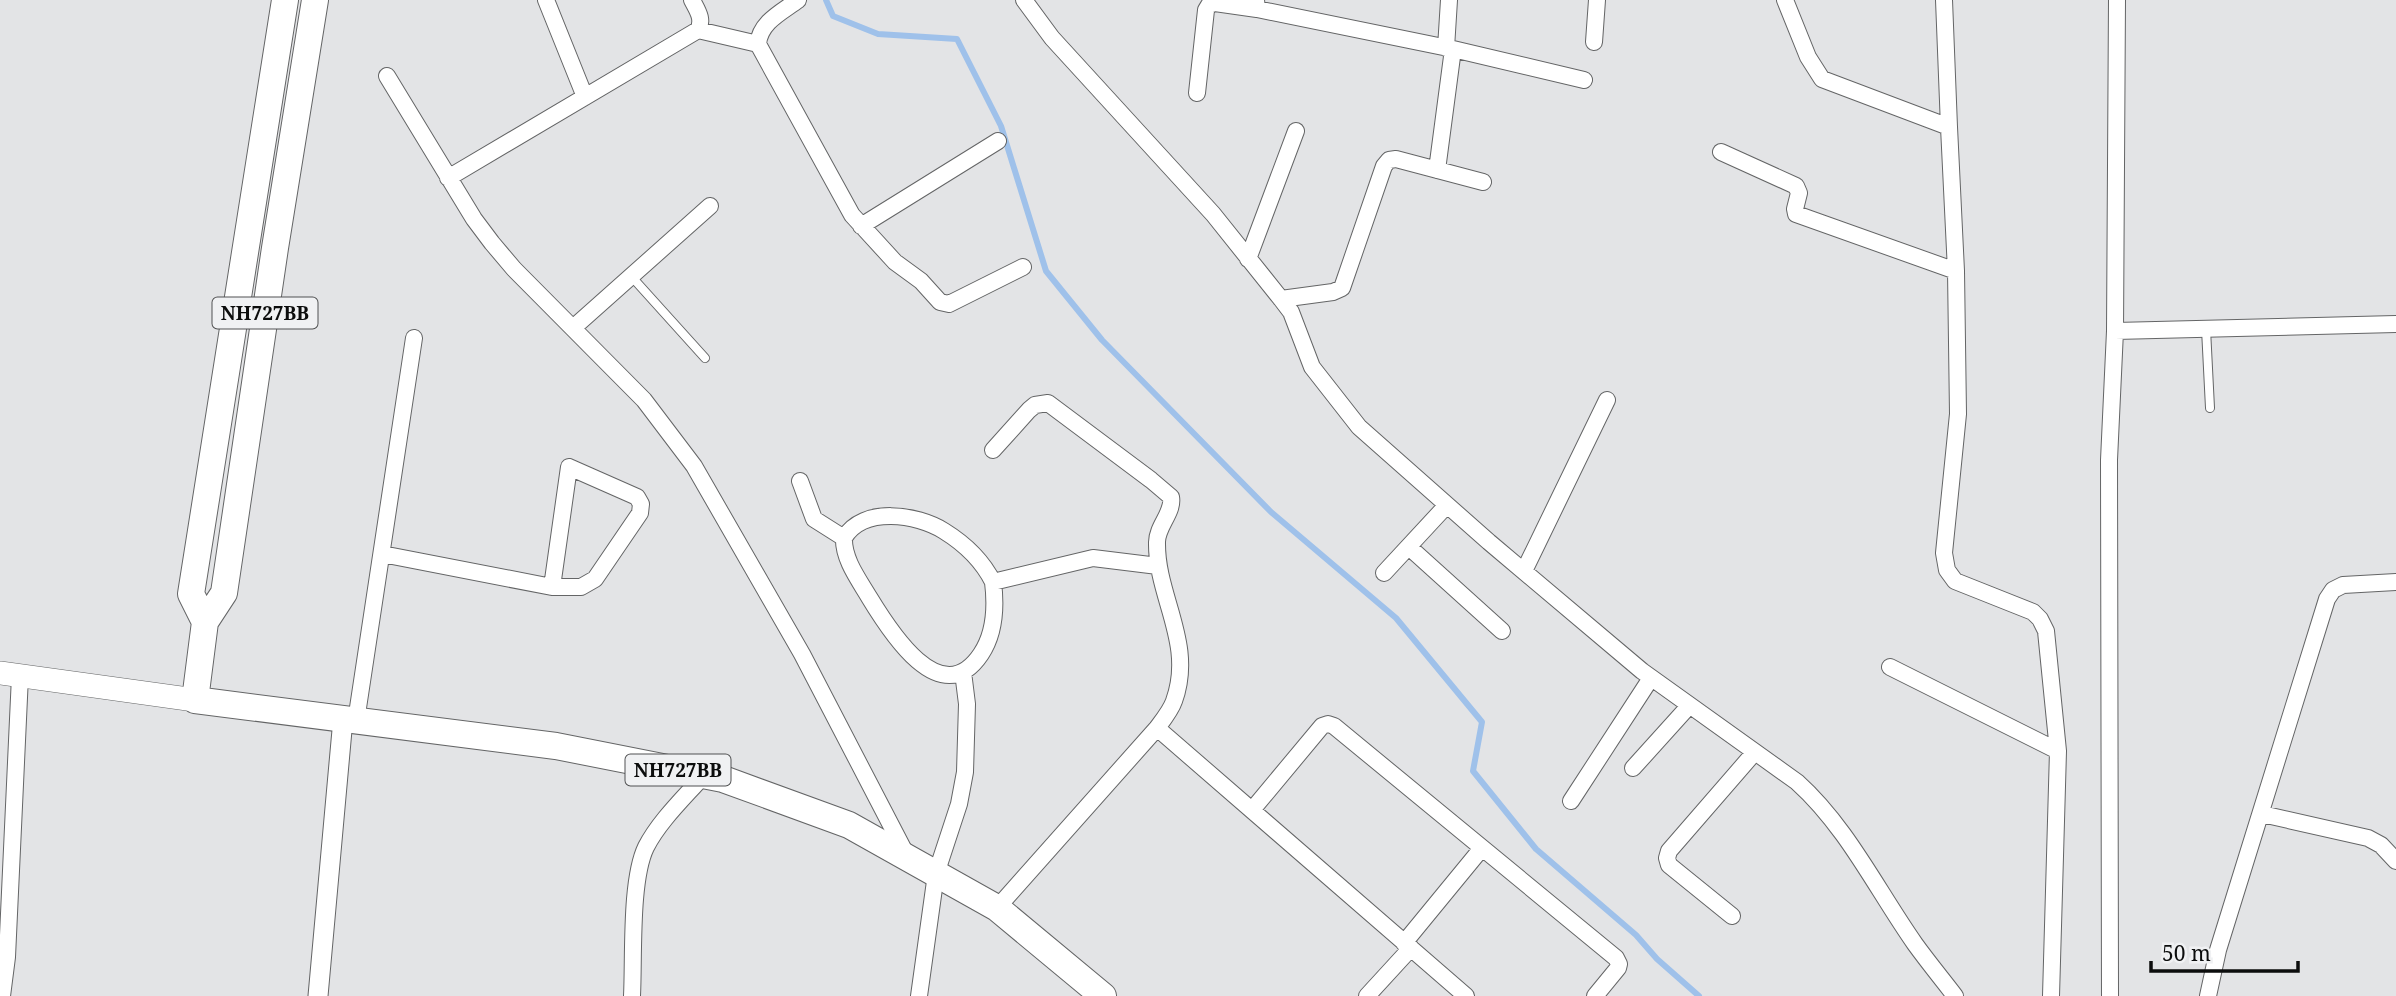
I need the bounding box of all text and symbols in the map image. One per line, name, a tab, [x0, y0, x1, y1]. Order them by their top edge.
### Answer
road number: NH727BB	[212, 298, 318, 328]
road number: NH727BB	[626, 754, 730, 786]
scale bar	[2151, 930, 2298, 974]
text: 50 m	[2162, 939, 2211, 967]

